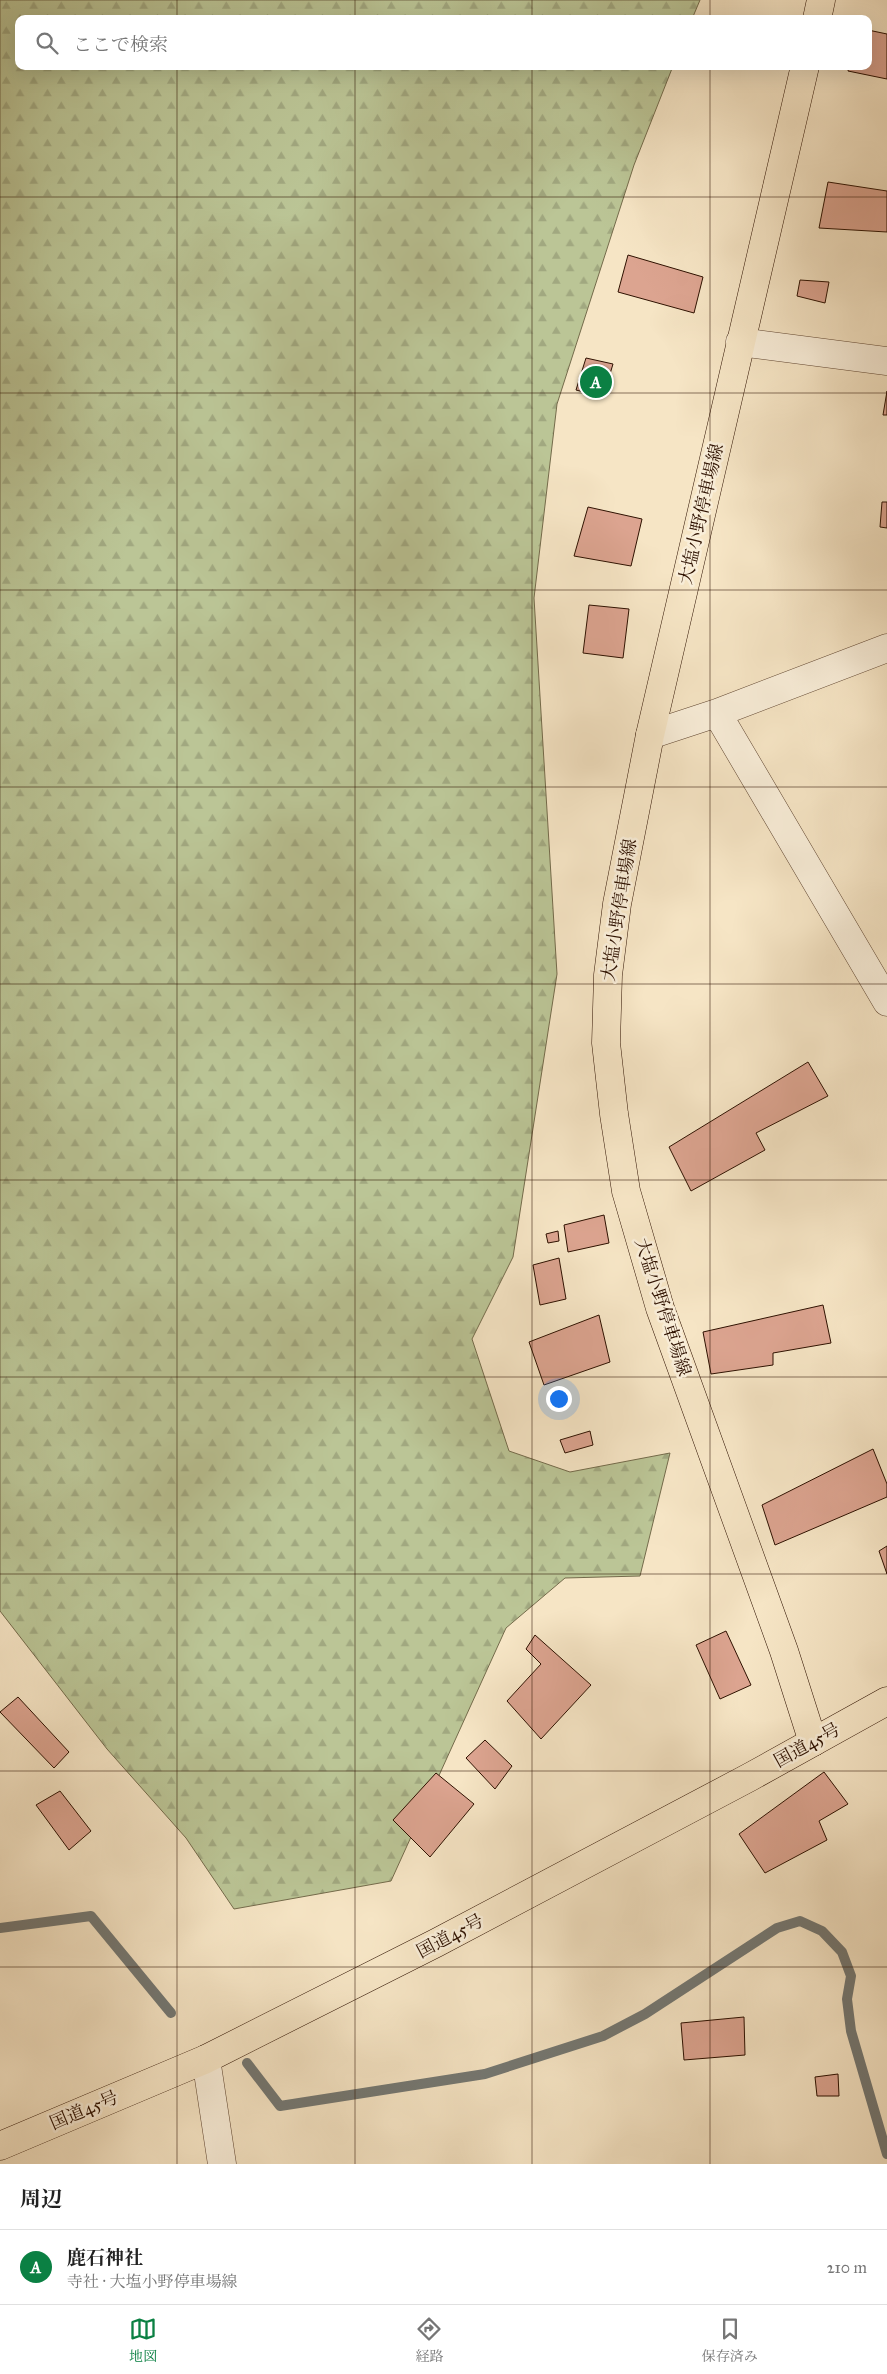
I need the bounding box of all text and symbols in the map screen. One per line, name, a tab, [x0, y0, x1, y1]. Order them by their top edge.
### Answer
search box	[15, 15, 872, 70]
icon: search	[33, 29, 61, 57]
text: ここで検索	[73, 33, 168, 56]
pin: A	[580, 363, 612, 401]
street label: 大塩小野停車場線	[674, 441, 728, 587]
street label: 大塩小野停車場線	[597, 837, 641, 983]
street label: 大塩小野停車場線	[630, 1235, 696, 1379]
your location	[546, 1386, 572, 1412]
street label: 国道45号	[770, 1718, 844, 1772]
street label: 国道45号	[413, 1909, 487, 1963]
street label: 国道45号	[46, 2086, 122, 2134]
text: 周辺	[20, 2186, 62, 2212]
text: 鹿石神社	[67, 2246, 143, 2269]
text: A	[31, 2258, 41, 2277]
text: 210 m	[827, 2258, 867, 2277]
text: 寺社 · 大塩小野停車場線	[67, 2272, 237, 2291]
tab: 地図	[129, 2315, 157, 2365]
tab: 経路	[415, 2315, 443, 2365]
tab: 保存済み	[702, 2315, 758, 2365]

